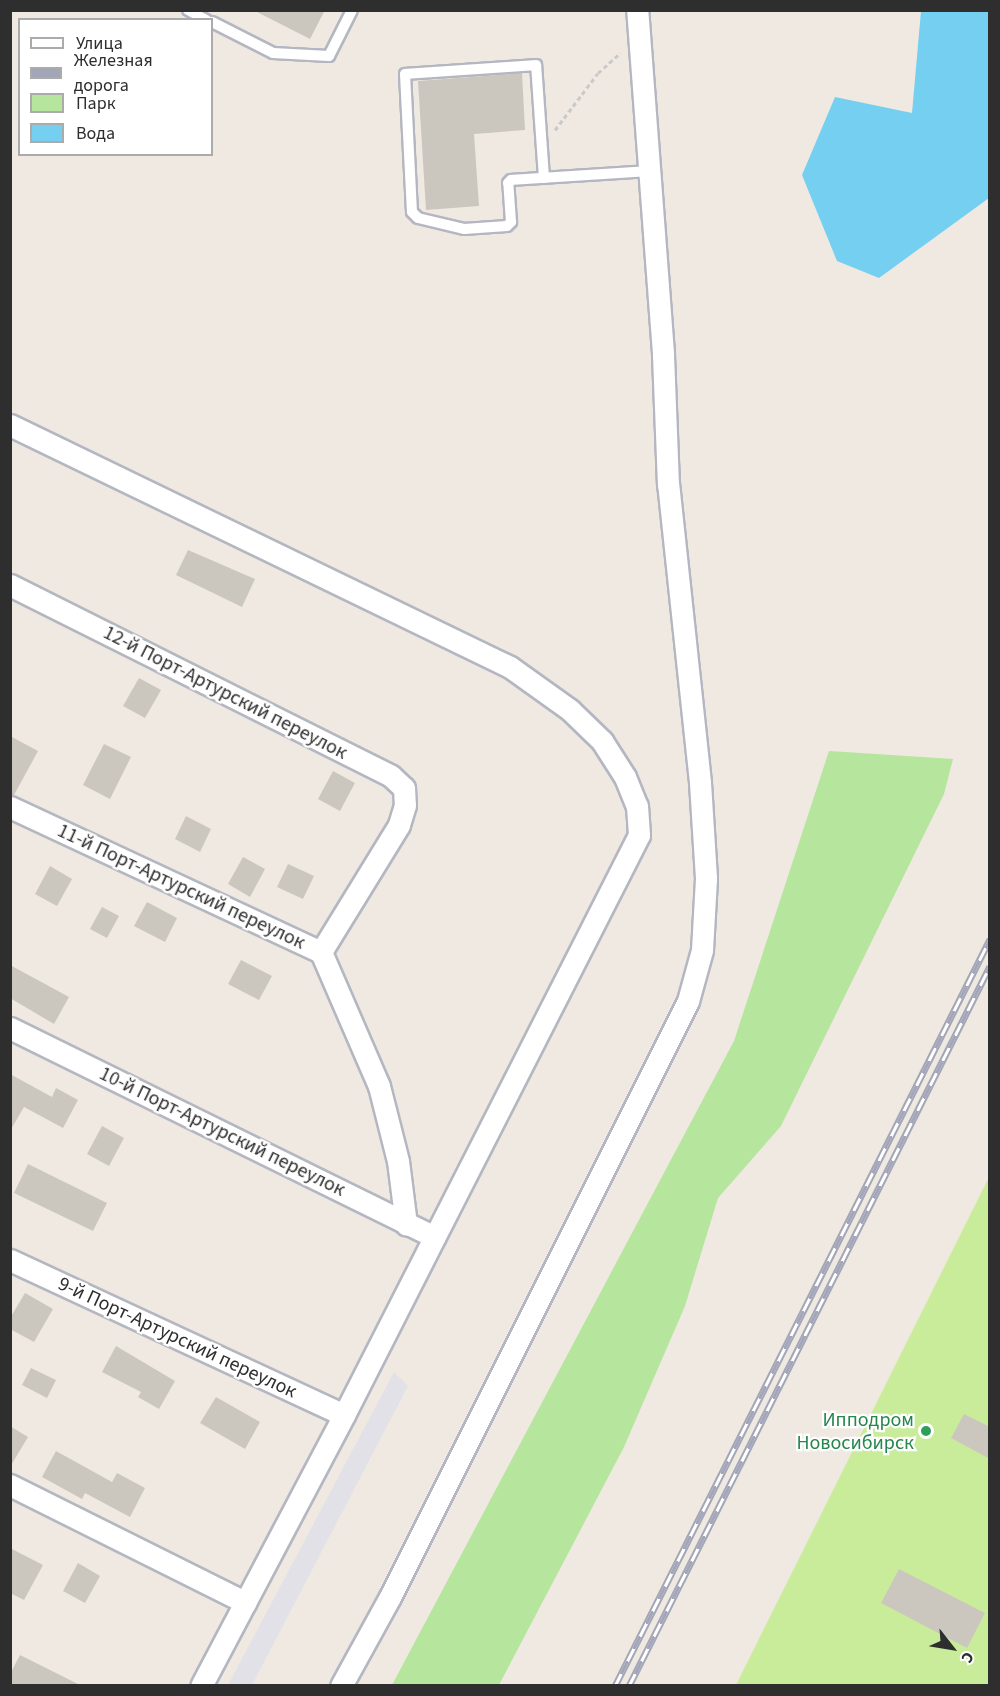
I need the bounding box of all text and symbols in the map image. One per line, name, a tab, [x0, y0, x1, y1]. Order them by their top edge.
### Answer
legend	[18, 18, 213, 156]
text: Улица	[76, 31, 123, 56]
text: Железная дорога	[74, 48, 153, 98]
text: Парк	[76, 91, 116, 116]
text: Вода	[76, 121, 115, 146]
street label: 12-й Порт-Артурский переулок	[99, 621, 351, 765]
street label: 11-й Порт-Артурский переулок	[53, 819, 309, 955]
street label: 10-й Порт-Артурский переулок	[95, 1062, 349, 1202]
street label: 9-й Порт-Артурский переулок	[54, 1272, 300, 1404]
place label: Ипподром Новосибирск	[796, 1408, 914, 1455]
marker: Ипподром Новосибирск	[919, 1424, 933, 1438]
north arrow	[922, 1618, 982, 1678]
text: С	[956, 1648, 979, 1667]

